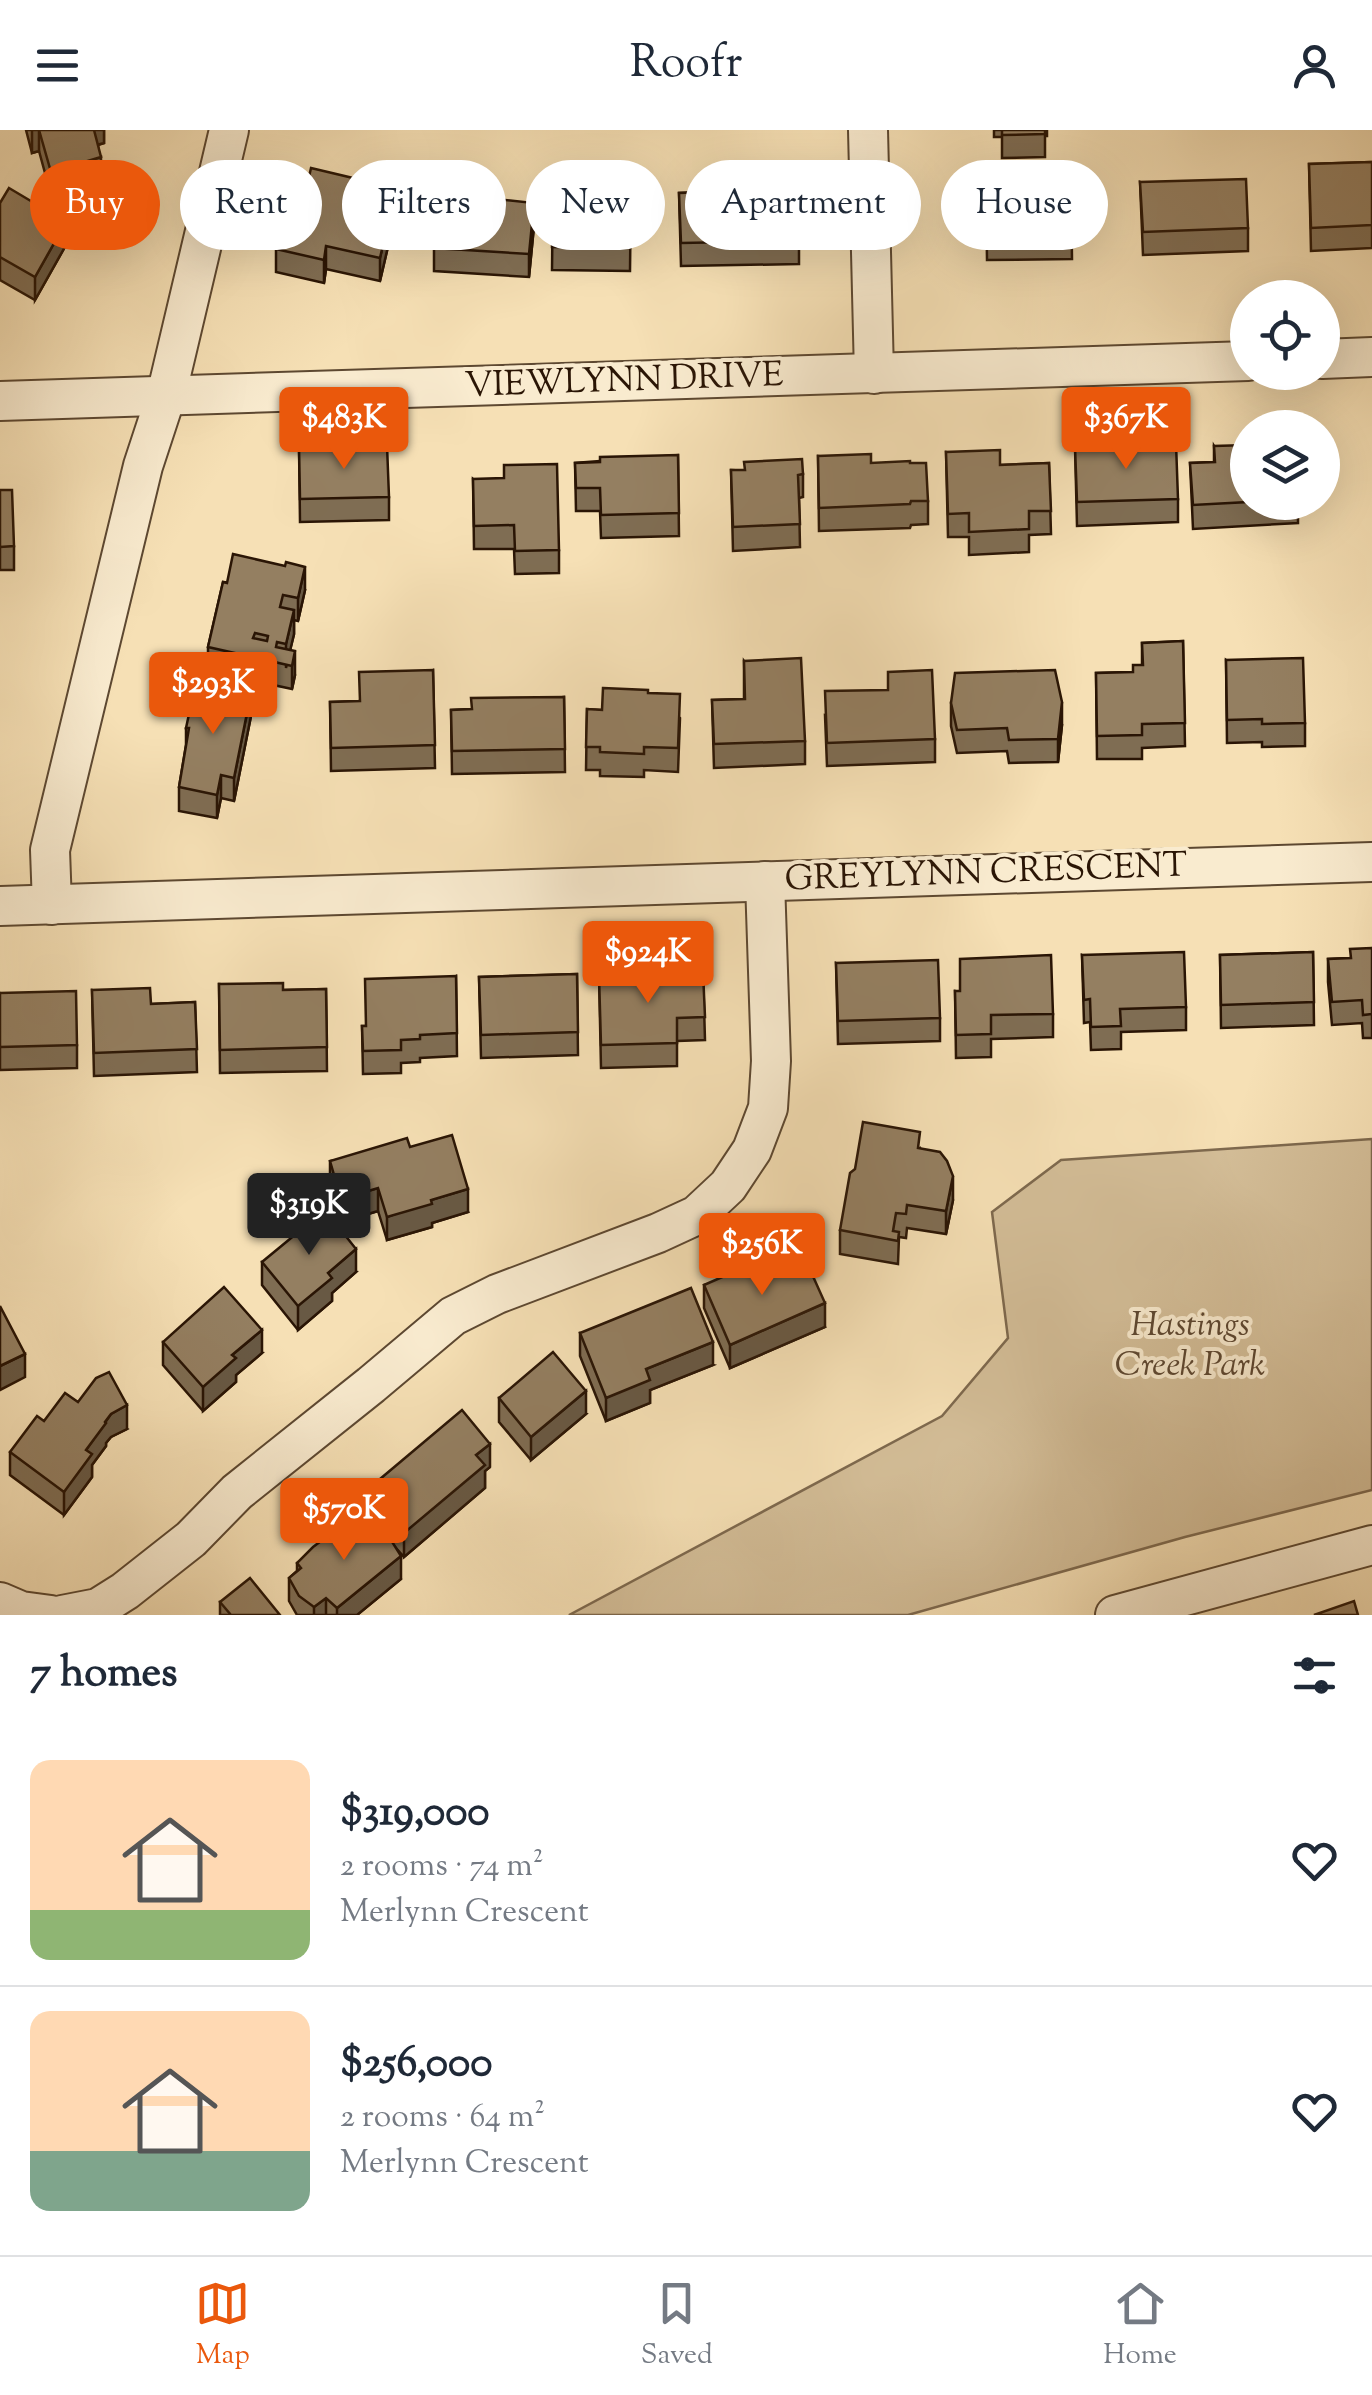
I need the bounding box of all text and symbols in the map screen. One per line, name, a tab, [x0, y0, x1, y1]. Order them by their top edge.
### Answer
text: Roofr	[630, 33, 742, 98]
icon: menu	[30, 38, 85, 93]
icon: person	[1287, 38, 1342, 93]
chip: Buy	[30, 160, 160, 250]
chip: Rent	[180, 160, 322, 250]
chip: Filters	[342, 160, 506, 250]
chip: New	[526, 160, 665, 250]
chip: Apartment	[685, 160, 921, 250]
chip: House	[941, 160, 1108, 250]
map controls	[1230, 280, 1340, 520]
button: locate	[1230, 280, 1340, 390]
street label: VIEWLYNN DRIVE	[464, 351, 784, 413]
pin: $483K	[274, 387, 414, 472]
pin: $367K	[1056, 387, 1196, 472]
text: $483K	[301, 396, 387, 442]
text: $367K	[1084, 396, 1168, 442]
button: layers	[1230, 410, 1340, 520]
pin: $293K	[143, 652, 283, 737]
text: $293K	[171, 661, 255, 707]
street label: GREYLYNN CRESCENT	[784, 841, 1188, 907]
pin: $924K	[578, 921, 718, 1006]
text: $924K	[605, 930, 691, 976]
pin: $319K	[239, 1173, 379, 1258]
text: $319K	[269, 1182, 349, 1228]
pin: $256K	[692, 1213, 832, 1298]
text: $256K	[721, 1222, 803, 1268]
park label: Hastings Creek Park	[1115, 1301, 1265, 1392]
pin: $570K	[274, 1478, 414, 1563]
text: $570K	[302, 1487, 386, 1533]
text: 7 homes	[30, 1645, 178, 1705]
icon: filters	[1287, 1648, 1342, 1703]
text: $319,000	[340, 1784, 490, 1844]
icon: home	[110, 1800, 230, 1920]
icon: heart	[1287, 1833, 1342, 1888]
text: 2 rooms · 74 m²	[340, 1844, 544, 1890]
text: Merlynn Crescent	[340, 1890, 589, 1936]
text: $256,000	[340, 2035, 492, 2095]
icon: home	[110, 2051, 230, 2171]
icon: heart	[1287, 2084, 1342, 2139]
text: 2 rooms · 64 m²	[340, 2095, 545, 2141]
text: Merlynn Crescent	[340, 2141, 589, 2187]
tab: Map	[195, 2276, 250, 2376]
tab: Saved	[641, 2276, 713, 2376]
tab: Home	[1103, 2276, 1177, 2376]

